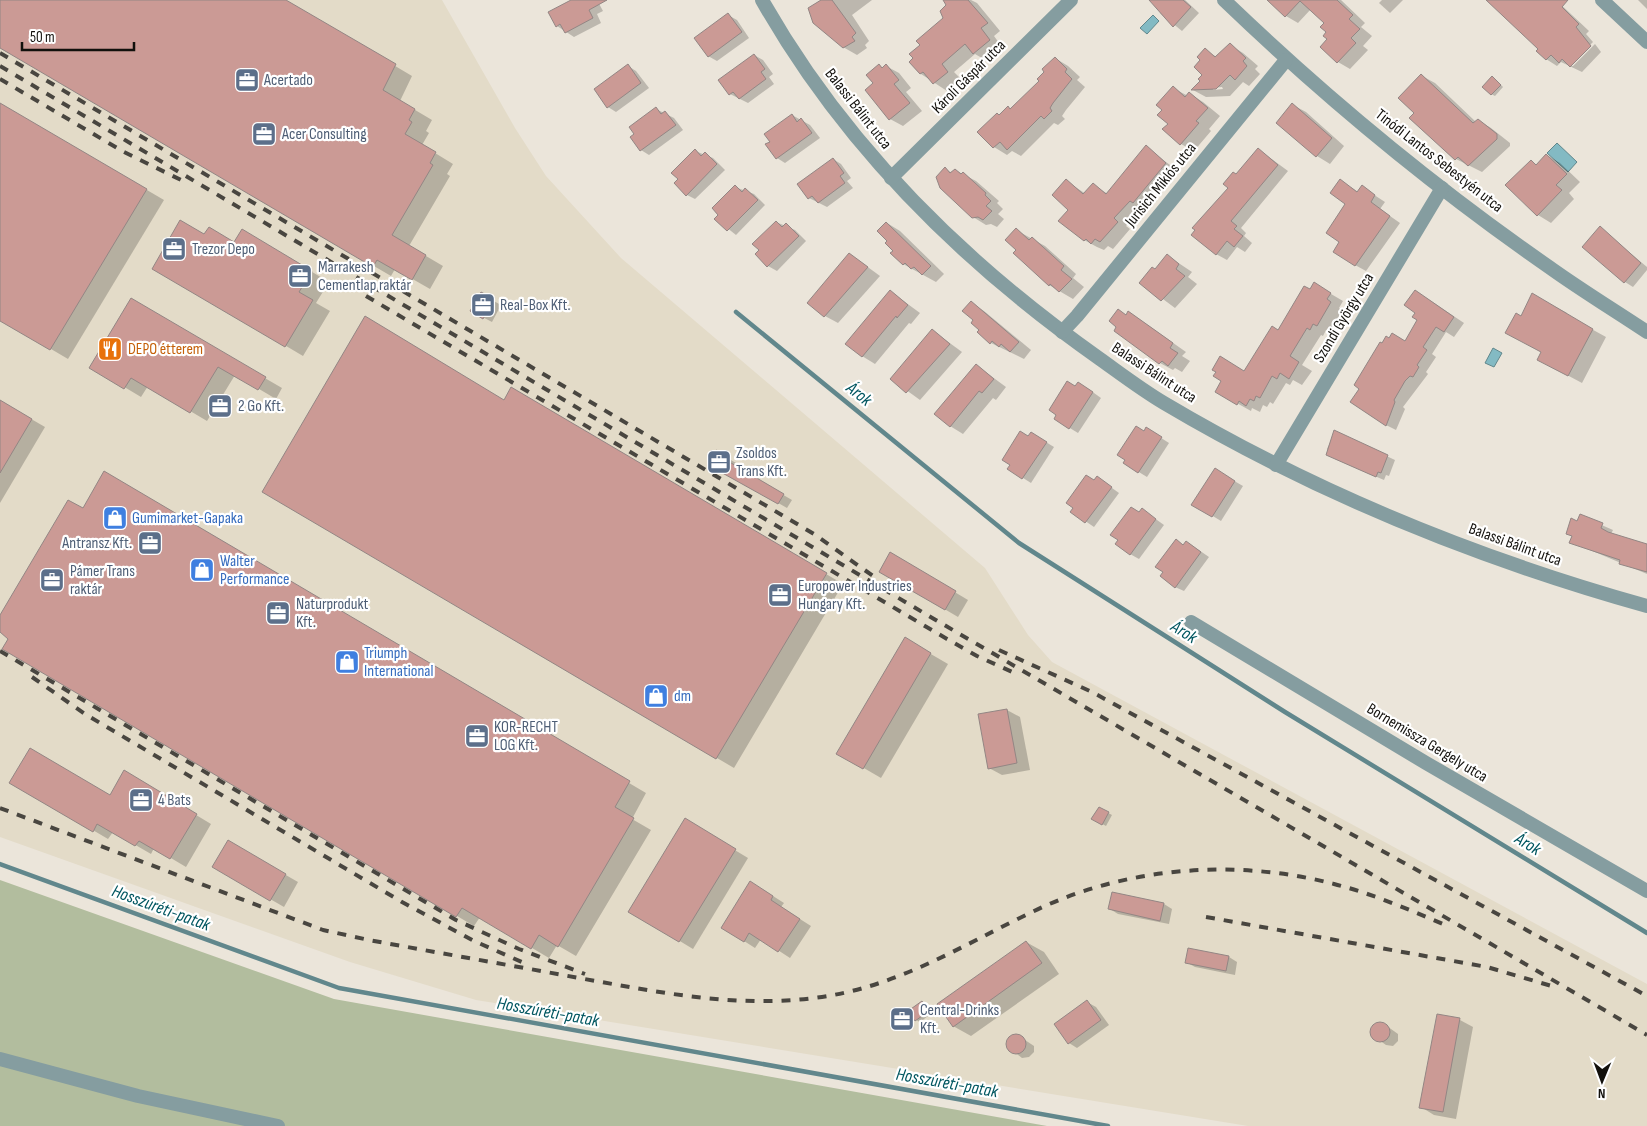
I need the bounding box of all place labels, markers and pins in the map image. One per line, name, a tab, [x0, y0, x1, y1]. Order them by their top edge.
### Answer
office icon: Acertado	[234, 67, 260, 93]
place label: Acertado	[263, 71, 313, 90]
office icon: Acer Consulting	[251, 121, 277, 147]
place label: Acer Consulting	[281, 125, 367, 144]
office icon: Trezor Depo	[161, 236, 187, 262]
place label: Trezor Depo	[192, 240, 255, 259]
place label: Marrakesh Cementlap raktár	[318, 258, 411, 295]
office icon: Marrakesh Cementlap raktár	[287, 263, 313, 289]
office icon: Real-Box Kft.	[470, 292, 496, 318]
place label: Real-Box Kft.	[500, 296, 571, 315]
restaurant icon: DEPO étterem	[97, 336, 123, 362]
place label: DEPO étterem	[128, 340, 203, 359]
office icon: 2 Go Kft.	[207, 393, 233, 419]
place label: 2 Go Kft.	[238, 397, 284, 416]
place label: Zsoldos Trans Kft.	[736, 444, 787, 481]
office icon: Zsoldos Trans Kft.	[706, 449, 732, 475]
shop icon: Gumimarket-Gapaka	[102, 505, 128, 531]
place label: Gumimarket-Gapaka	[132, 509, 243, 528]
office icon: Antransz Kft.	[137, 530, 163, 556]
place label: Antransz Kft.	[61, 534, 132, 553]
place label: Walter Performance	[220, 552, 290, 589]
shop icon: Walter Performance	[189, 557, 215, 583]
place label: Pámer Trans raktár	[70, 562, 135, 599]
office icon: Pámer Trans raktár	[39, 567, 65, 593]
place label: Europower Industries Hungary Kft.	[798, 577, 912, 614]
office icon: Europower Industries Hungary Kft.	[767, 582, 793, 608]
place label: Naturprodukt Kft.	[296, 595, 369, 632]
office icon: Naturprodukt Kft.	[265, 600, 291, 626]
place label: Triumph International	[364, 644, 433, 681]
shop icon: Triumph International	[334, 649, 360, 675]
shop icon: dm	[643, 683, 669, 709]
place label: dm	[674, 687, 691, 706]
place label: KOR-RECHT LOG Kft.	[494, 718, 558, 755]
office icon: KOR-RECHT LOG Kft.	[464, 723, 490, 749]
office icon: 4 Bats	[128, 787, 154, 813]
place label: 4 Bats	[158, 791, 191, 810]
place label: Central-Drinks Kft.	[920, 1001, 999, 1038]
office icon: Central-Drinks Kft.	[889, 1006, 915, 1032]

